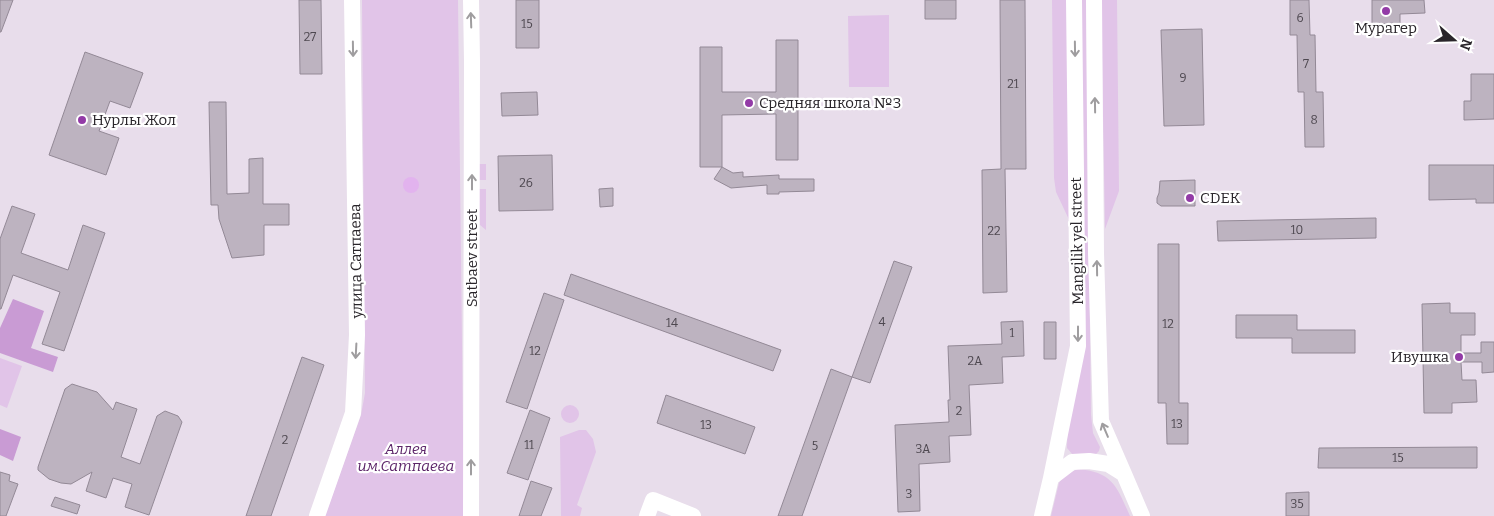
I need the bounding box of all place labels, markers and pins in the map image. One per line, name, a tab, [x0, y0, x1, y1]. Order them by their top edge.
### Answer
marker: Мурагер	[1380, 5, 1392, 17]
place label: Мурагер	[1355, 19, 1417, 37]
place label: Средняя школа №3	[759, 94, 901, 112]
marker: Средняя школа №3	[743, 97, 755, 109]
place label: Нурлы Жол	[92, 111, 176, 129]
marker: Нурлы Жол	[76, 114, 88, 126]
place label: CDEK	[1200, 189, 1241, 207]
marker: CDEK	[1184, 192, 1196, 204]
place label: Ивушка	[1391, 348, 1449, 366]
marker: Ивушка	[1453, 351, 1465, 363]

